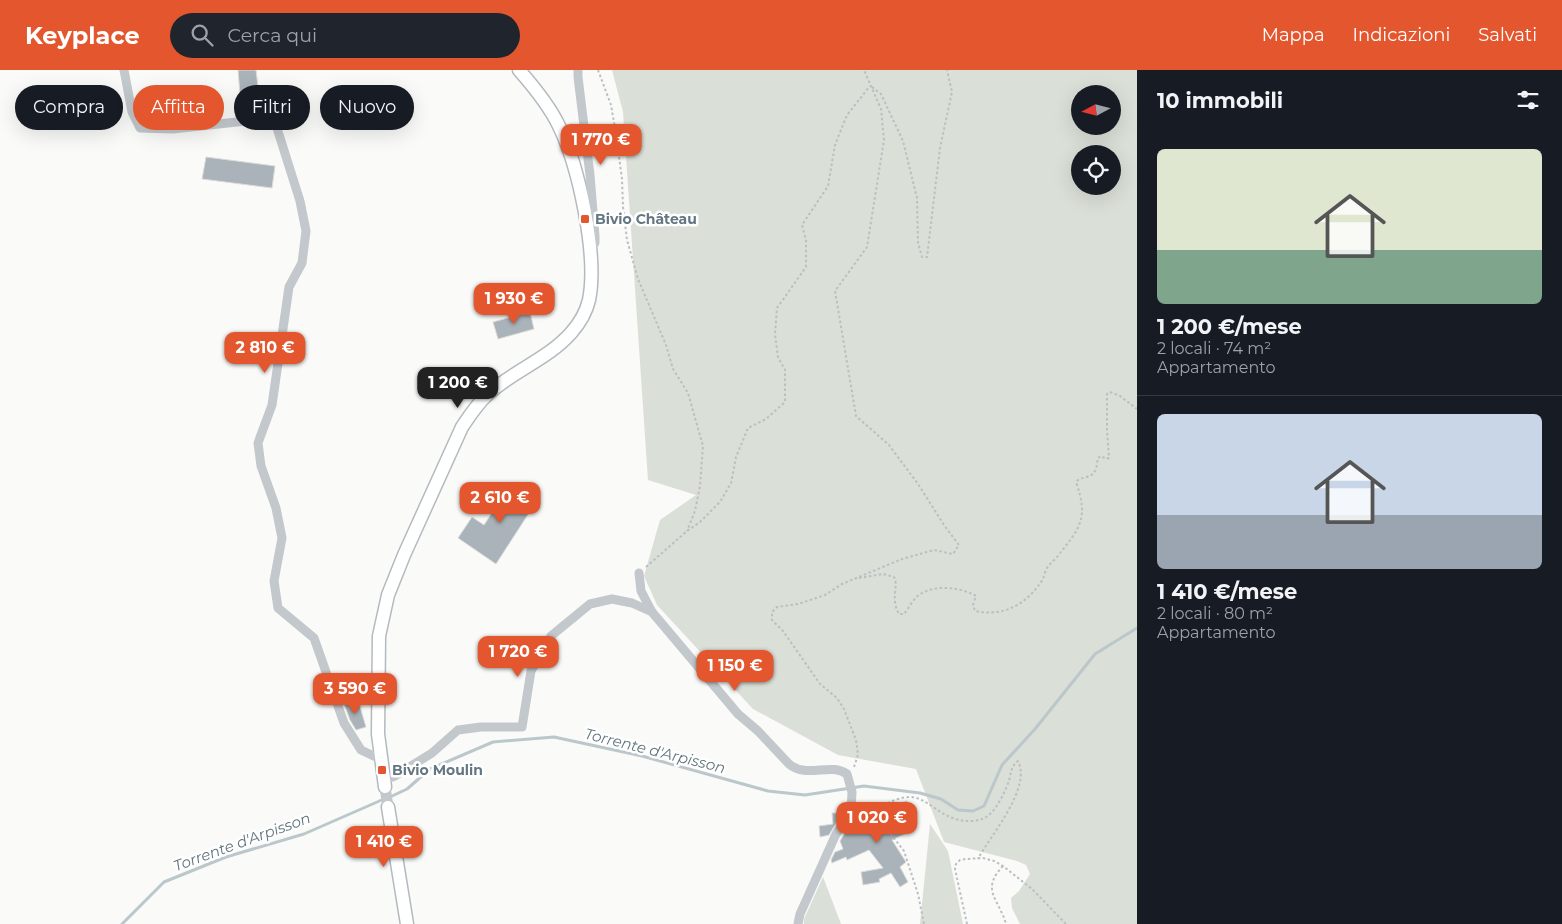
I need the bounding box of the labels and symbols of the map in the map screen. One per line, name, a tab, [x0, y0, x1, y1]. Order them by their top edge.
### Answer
north arrow	[1071, 85, 1121, 135]
pin: 1 770 €	[555, 124, 647, 166]
place label: Bivio Château	[595, 210, 697, 228]
marker: Bivio Château	[579, 213, 591, 225]
pin: 1 930 €	[468, 282, 560, 325]
pin: 2 810 €	[219, 332, 311, 374]
pin: 1 200 €	[412, 366, 504, 409]
pin: 2 610 €	[454, 482, 546, 524]
pin: 1 720 €	[472, 636, 564, 678]
pin: 1 150 €	[689, 650, 781, 692]
pin: 3 590 €	[309, 672, 401, 715]
water label: Torrente d'Arpisson	[583, 724, 728, 777]
place label: Bivio Moulin	[392, 761, 483, 779]
marker: Bivio Moulin	[376, 764, 388, 776]
pin: 1 020 €	[831, 802, 923, 844]
water label: Torrente d'Arpisson	[171, 808, 313, 875]
pin: 1 410 €	[338, 826, 430, 868]

